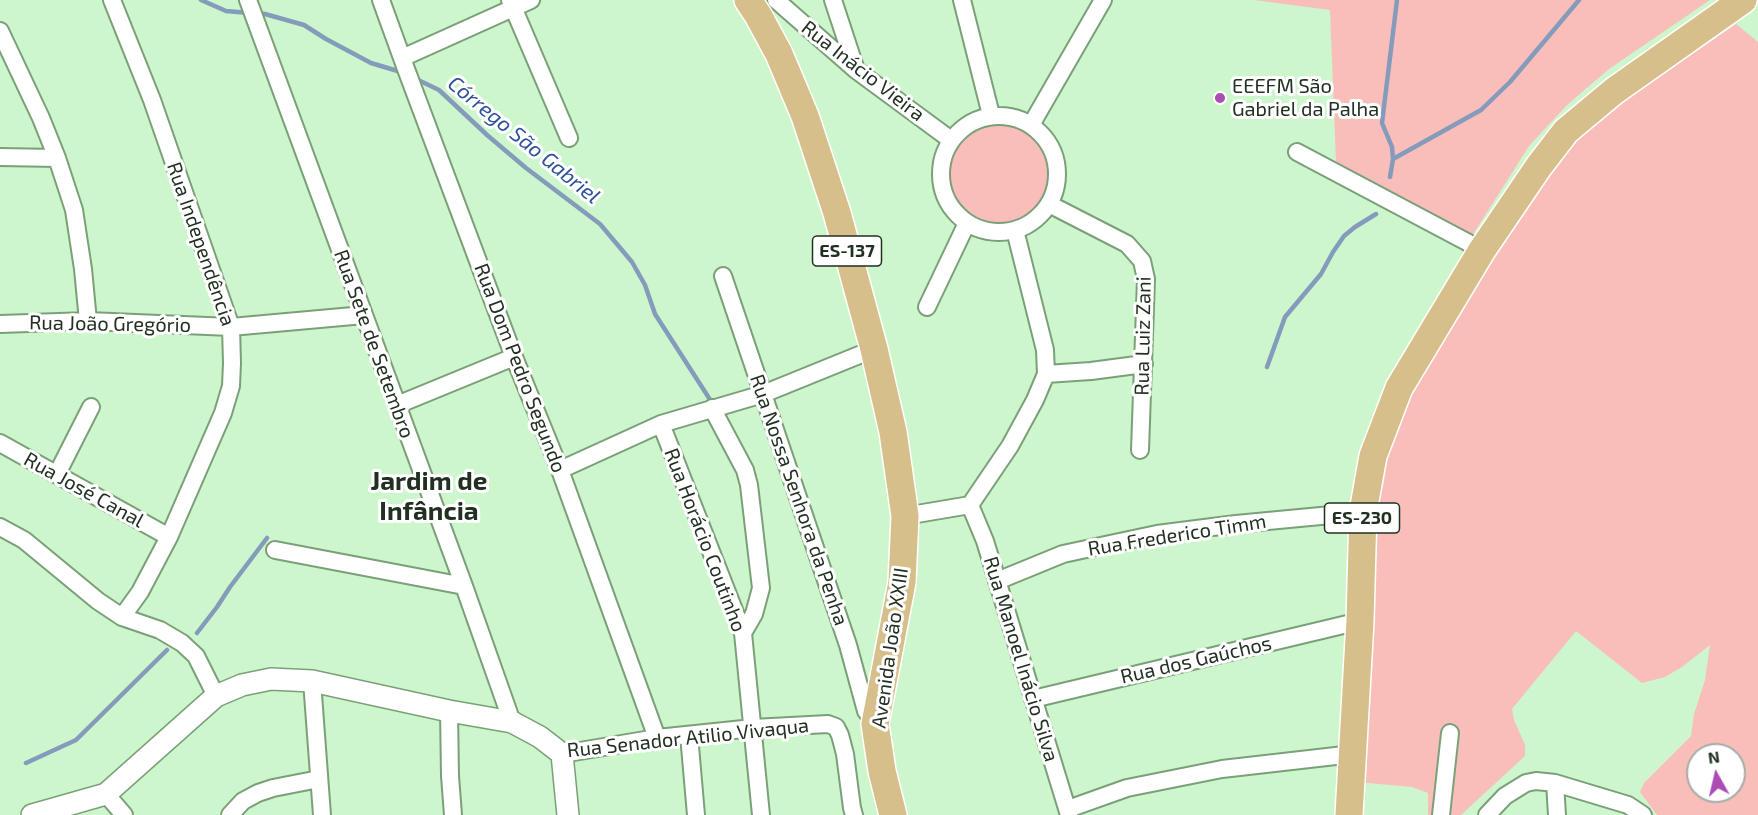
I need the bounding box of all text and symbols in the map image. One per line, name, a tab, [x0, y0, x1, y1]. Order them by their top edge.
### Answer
street label: Rua Inácio Vieira	[797, 16, 929, 126]
water label: Córrego São Gabriel	[443, 71, 605, 209]
place label: EEEFM São Gabriel da Palha	[1232, 74, 1379, 121]
marker: EEEFM São Gabriel da Palha	[1213, 91, 1227, 105]
street label: Rua Independência	[162, 159, 240, 329]
road number: ES-137	[812, 236, 882, 266]
street label: Rua Sete de Setembro	[329, 246, 419, 442]
street label: Rua Dom Pedro Segundo	[469, 260, 571, 476]
street label: Rua Luiz Zani	[1130, 276, 1156, 396]
street label: Rua João Gregório	[29, 311, 191, 337]
street label: Rua Nossa Senhora da Penha	[745, 371, 853, 629]
street label: Rua Horácio Coutinho	[659, 445, 751, 635]
street label: Rua José Canal	[20, 447, 148, 533]
district label: Jardim de Infância	[371, 465, 487, 526]
road number: ES-230	[1324, 503, 1400, 533]
street label: Rua Frederico Timm	[1086, 509, 1268, 561]
street label: Rua Manoel Inácio Silva	[978, 553, 1064, 765]
street label: Avenida João XXIII	[867, 566, 913, 730]
street label: Rua dos Gaúchos	[1118, 631, 1274, 689]
street label: Rua Senador Atilio Vivaqua	[566, 713, 810, 763]
north arrow	[1686, 743, 1746, 803]
text: N	[1707, 746, 1721, 767]

